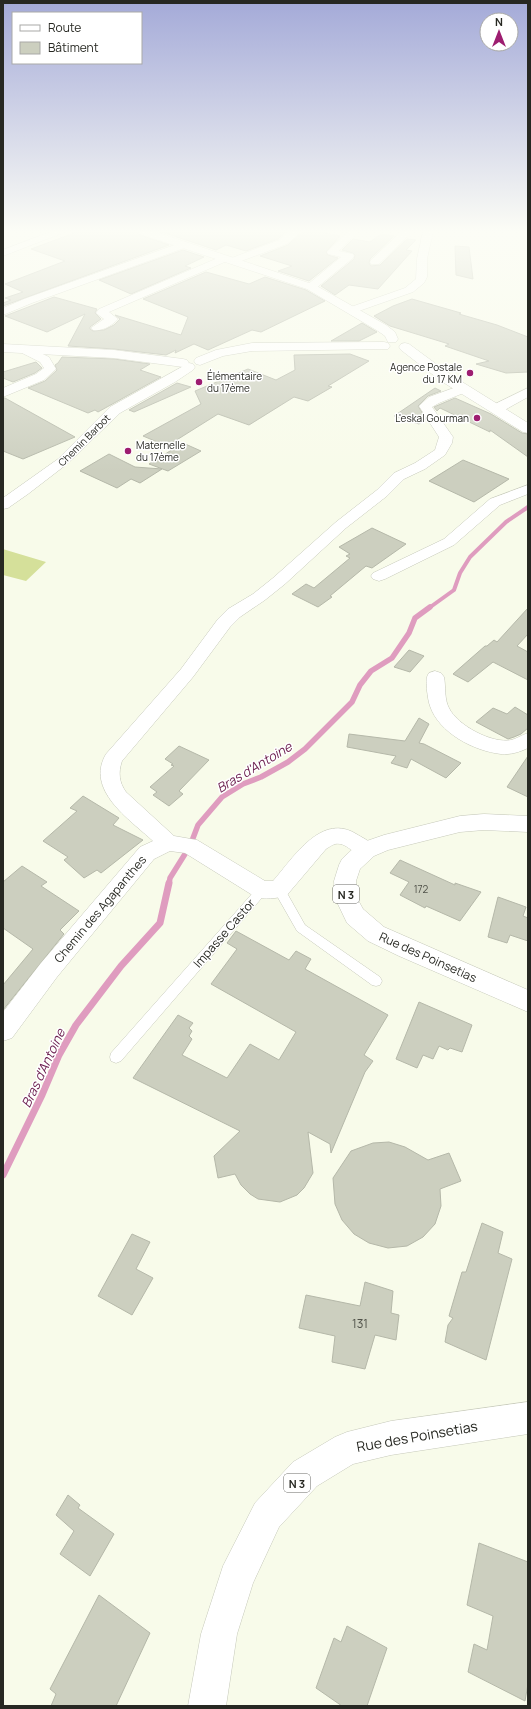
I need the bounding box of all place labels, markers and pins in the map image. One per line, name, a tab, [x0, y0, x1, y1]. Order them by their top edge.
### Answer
place label: Agence Postale du 17 KM	[390, 360, 462, 386]
marker: Agence Postale du 17 KM	[465, 368, 475, 378]
place label: Élémentaire du 17ème	[207, 369, 262, 395]
marker: Élémentaire du 17ème	[194, 377, 204, 387]
place label: L'eskal Gourman	[395, 411, 469, 425]
marker: L'eskal Gourman	[472, 413, 482, 423]
place label: Maternelle du 17ème	[136, 438, 186, 464]
marker: Maternelle du 17ème	[123, 446, 133, 456]

